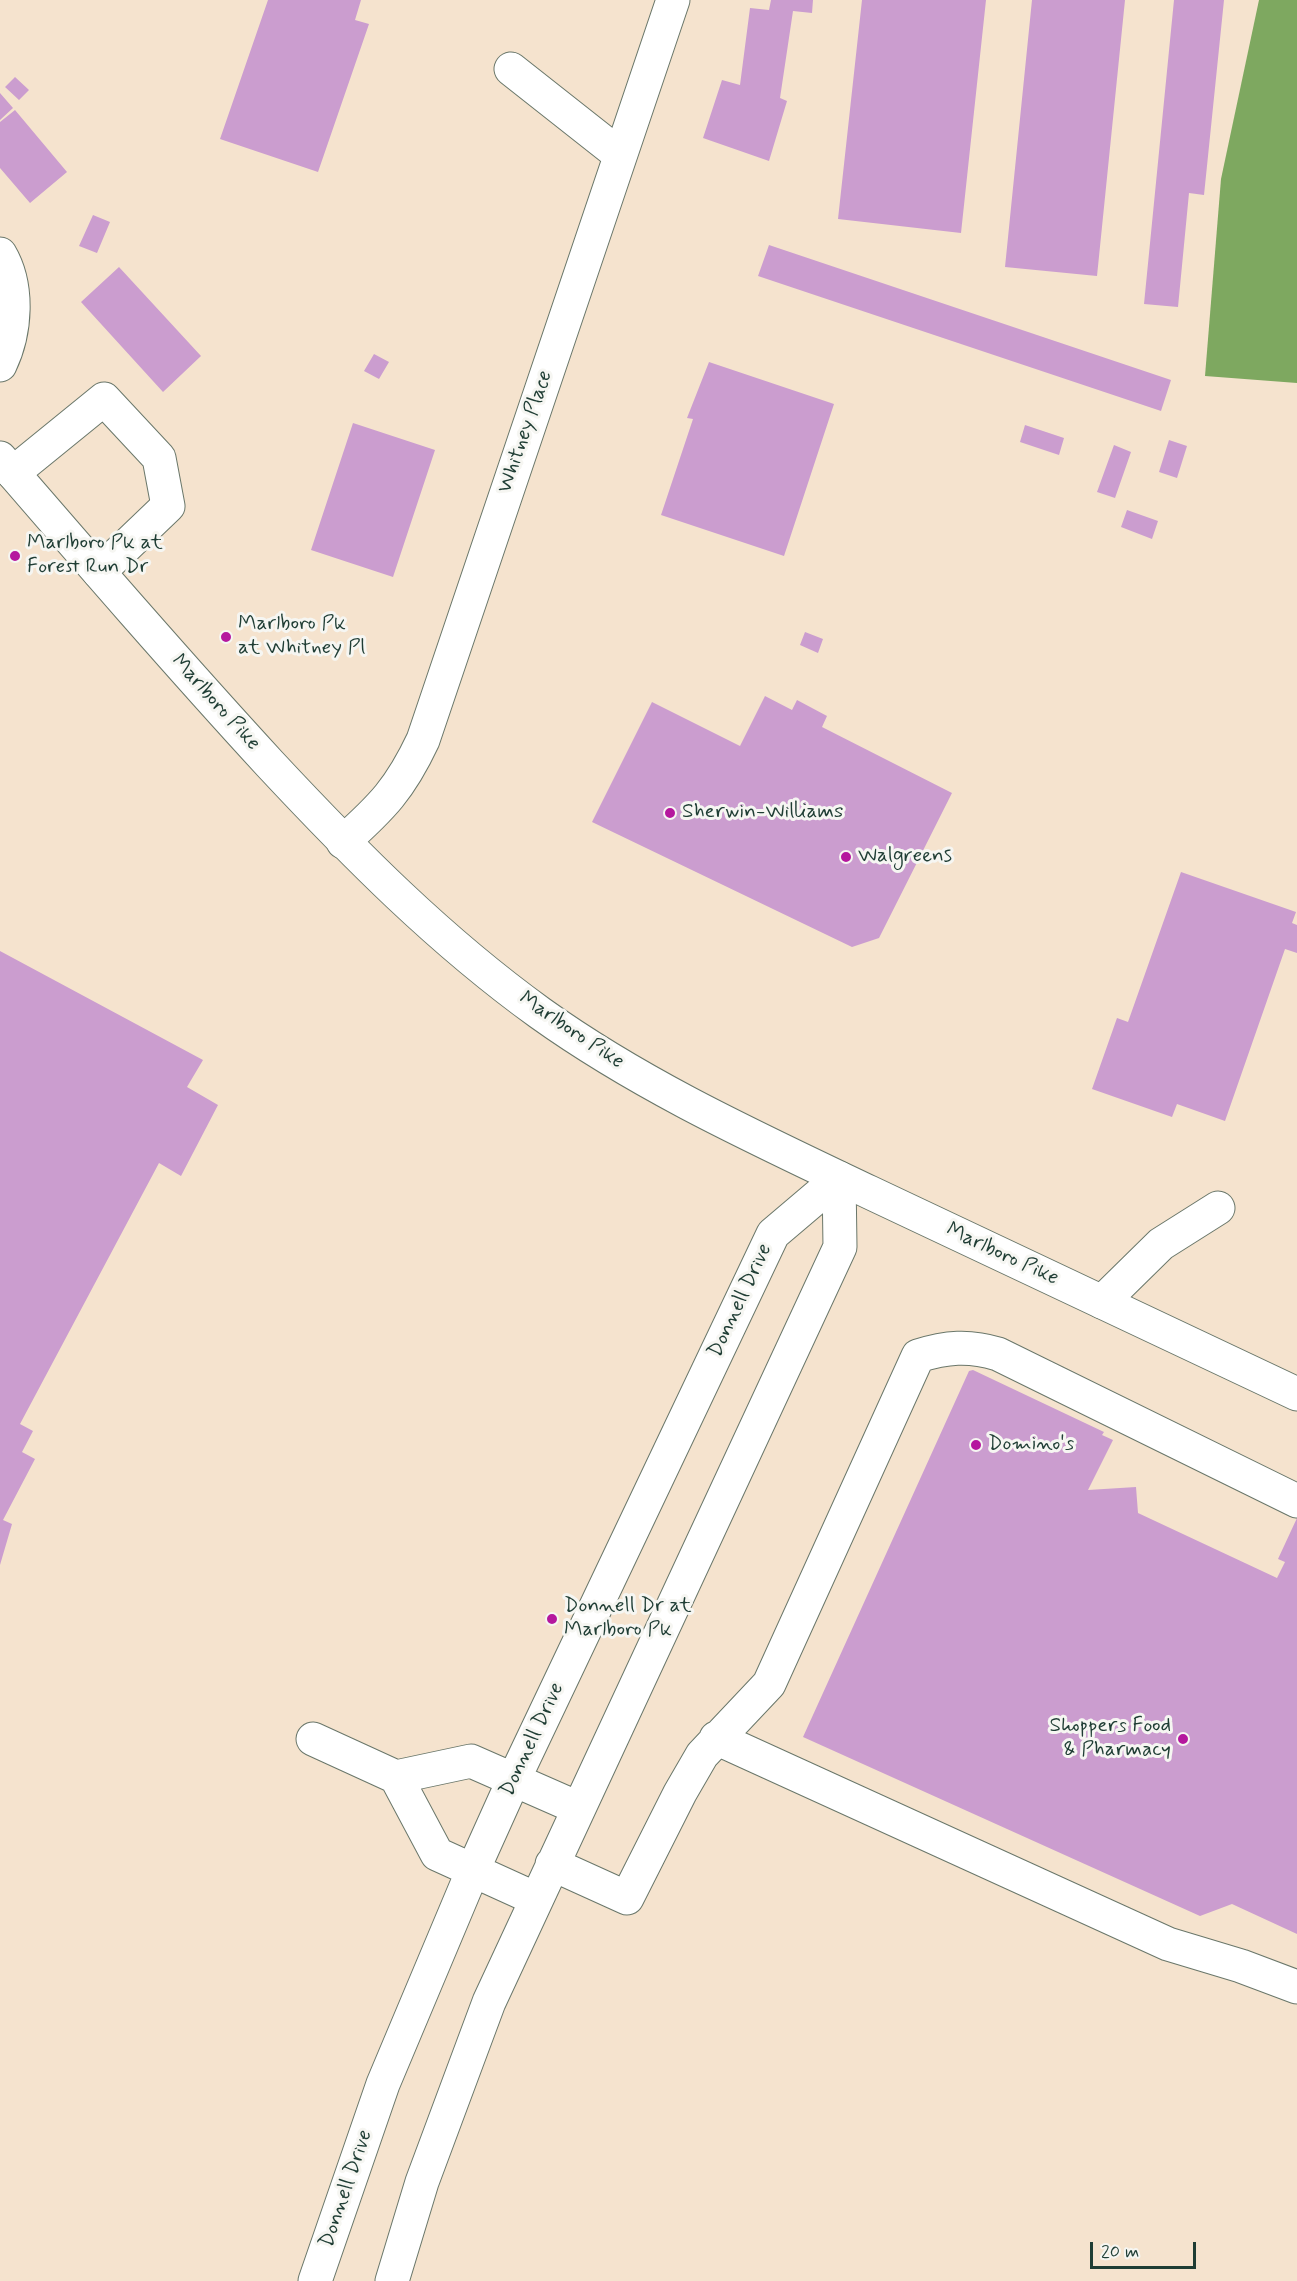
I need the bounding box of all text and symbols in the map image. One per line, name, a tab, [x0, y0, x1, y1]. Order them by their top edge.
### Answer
street label: Whitney Place	[493, 367, 559, 497]
place label: Marlboro Pk at Forest Run Dr	[27, 531, 163, 581]
marker: Marlboro Pk at Forest Run Dr	[8, 549, 22, 563]
place label: Marlboro Pk at Whitney Pl	[238, 612, 365, 662]
marker: Marlboro Pk at Whitney Pl	[219, 630, 233, 644]
street label: Marlboro Pike	[165, 649, 265, 757]
place label: Sherwin-Williams	[682, 800, 843, 826]
marker: Sherwin-Williams	[663, 806, 677, 820]
place label: Walgreens	[858, 844, 952, 870]
marker: Walgreens	[839, 850, 853, 864]
street label: Marlboro Pike	[514, 987, 628, 1075]
street label: Marlboro Pike	[942, 1218, 1062, 1292]
street label: Donnell Drive	[704, 1240, 778, 1362]
place label: Domino's	[988, 1432, 1074, 1458]
marker: Domino's	[969, 1438, 983, 1452]
place label: Donnell Dr at Marlboro Pk	[564, 1594, 692, 1644]
marker: Donnell Dr at Marlboro Pk	[545, 1612, 559, 1626]
street label: Donnell Drive	[496, 1679, 570, 1801]
place label: Shoppers Food & Pharmacy	[1050, 1714, 1171, 1764]
marker: Shoppers Food & Pharmacy	[1176, 1732, 1190, 1746]
street label: Donnell Drive	[315, 2127, 379, 2251]
scale bar	[1093, 2230, 1200, 2268]
text: 20 m	[1101, 2240, 1139, 2264]

